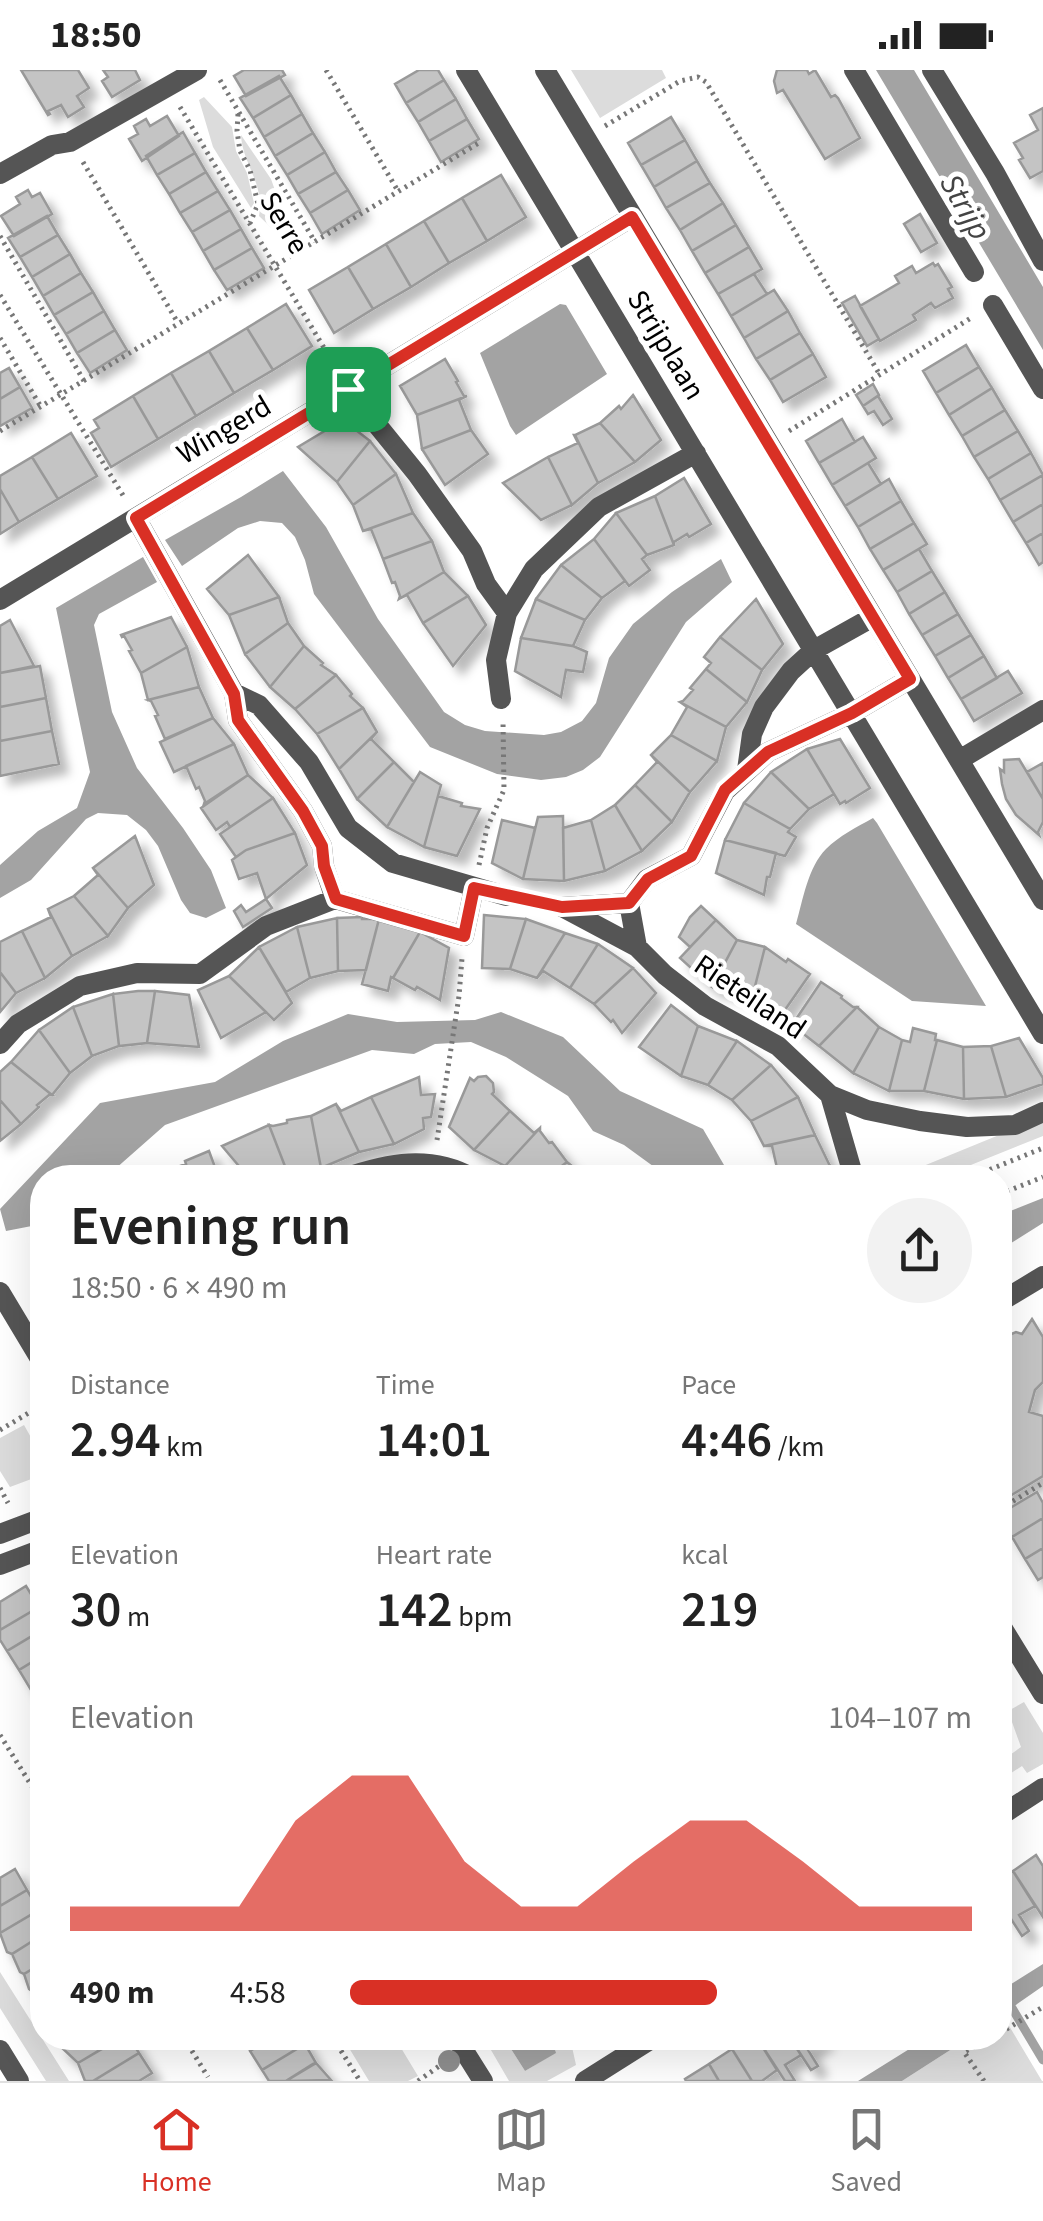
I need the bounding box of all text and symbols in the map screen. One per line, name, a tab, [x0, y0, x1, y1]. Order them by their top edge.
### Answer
text: 18:50	[50, 8, 142, 62]
water label: Strijp	[928, 165, 1002, 249]
street label: Serre	[248, 184, 320, 262]
street label: Strijplaan	[616, 282, 716, 408]
pin	[306, 347, 391, 432]
icon: arrive	[321, 362, 376, 417]
street label: Wingerd	[168, 385, 280, 475]
street label: Rieteiland	[685, 944, 815, 1050]
text: Evening run	[70, 1188, 351, 1266]
button: share	[867, 1198, 972, 1303]
text: 18:50 · 6 × 490 m	[70, 1265, 288, 1311]
text: Distance	[70, 1365, 170, 1405]
text: Time	[376, 1365, 435, 1405]
text: Pace	[681, 1365, 736, 1405]
text: 2.94	[70, 1405, 161, 1476]
text: 14:01	[376, 1405, 492, 1476]
text: 4:46	[681, 1405, 772, 1476]
text: km	[161, 1427, 203, 1467]
text: /km	[772, 1427, 825, 1467]
text: Elevation	[70, 1535, 179, 1575]
text: Heart rate	[376, 1535, 492, 1575]
text: kcal	[681, 1535, 728, 1575]
text: 30	[70, 1575, 121, 1646]
text: 142	[376, 1575, 453, 1646]
text: 219	[681, 1575, 758, 1646]
text: m	[121, 1597, 150, 1637]
text: bpm	[453, 1597, 512, 1637]
text: Elevation	[70, 1695, 195, 1741]
text: 104–107 m	[828, 1695, 972, 1741]
text: 490 m	[70, 1970, 155, 2016]
text: 4:58	[230, 1970, 286, 2016]
tab: Home	[141, 2102, 212, 2202]
tab: Map	[494, 2102, 549, 2202]
tab: Saved	[831, 2102, 902, 2202]

